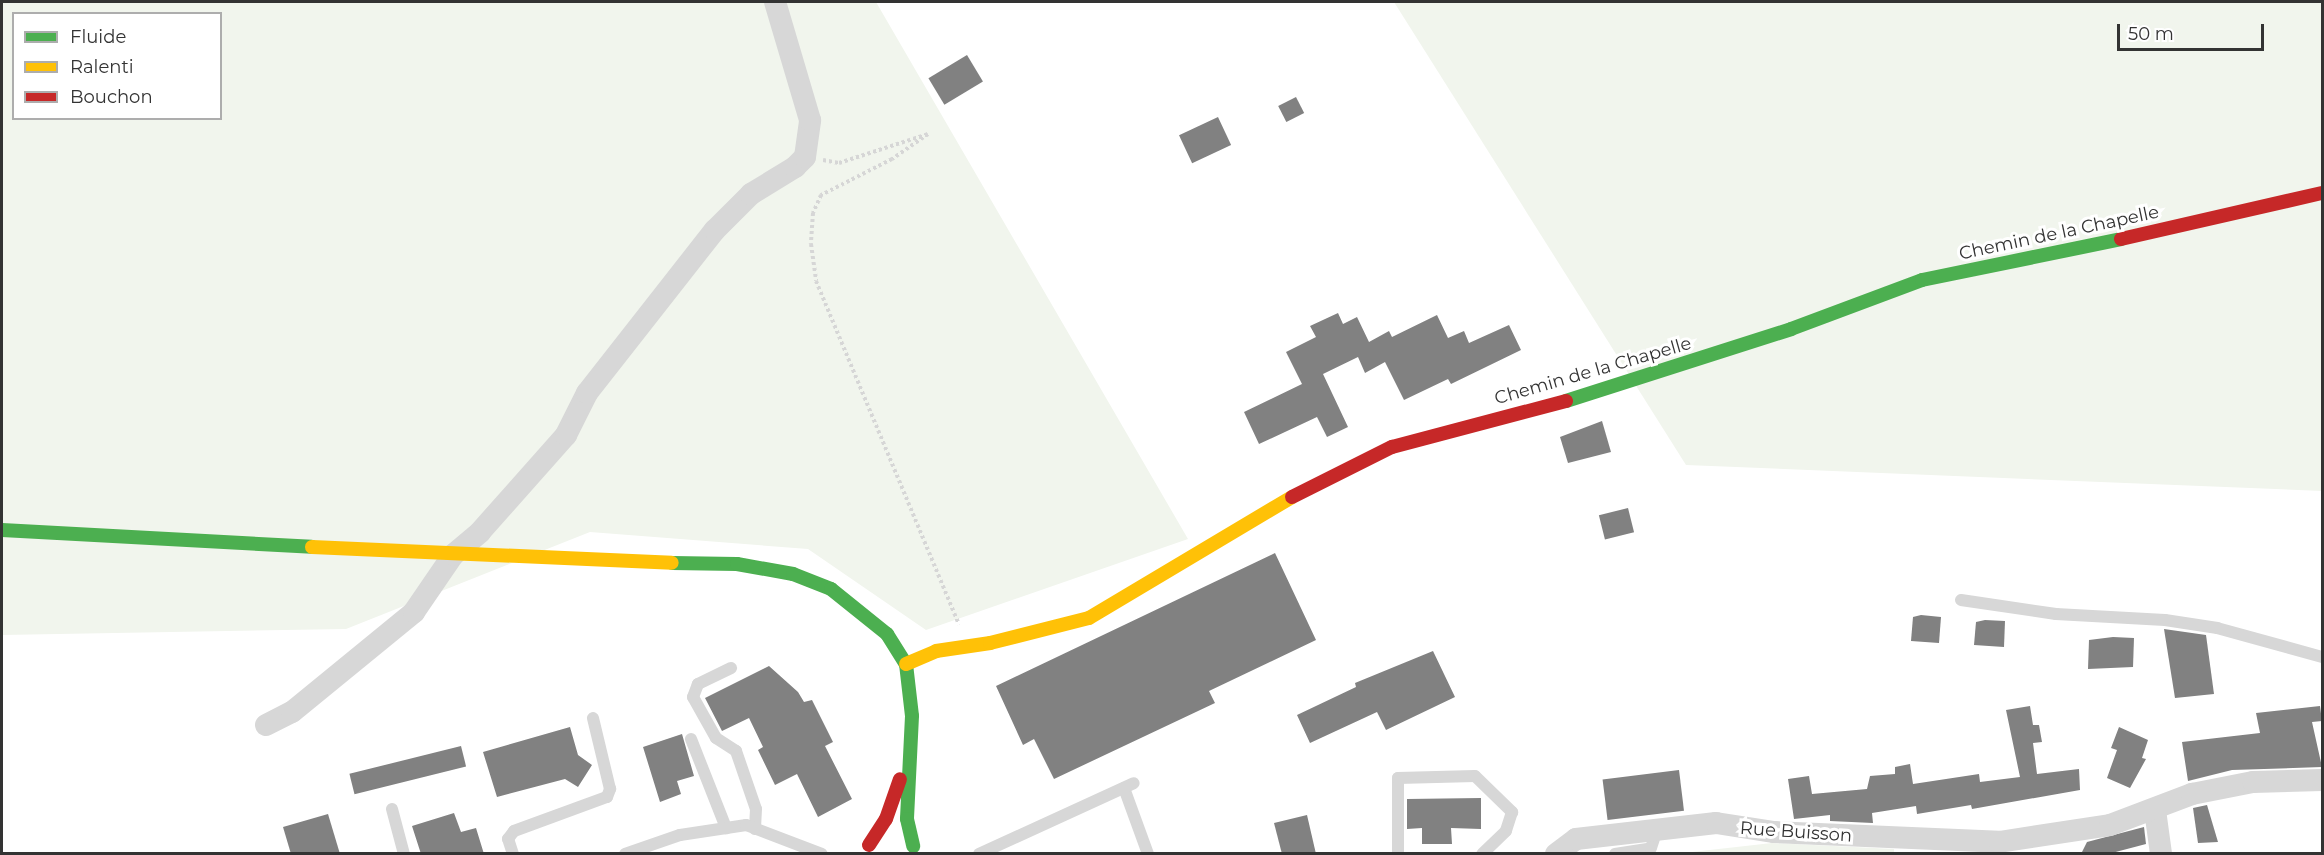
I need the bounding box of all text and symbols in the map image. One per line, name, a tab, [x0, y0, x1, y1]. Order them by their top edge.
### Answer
legend	[12, 12, 222, 120]
scale bar	[2120, 12, 2267, 50]
text: 50 m	[2128, 23, 2174, 45]
text: Fluide	[70, 26, 126, 48]
text: Ralenti	[70, 56, 134, 78]
text: Bouchon	[70, 86, 153, 108]
street label: Chemin de la Chapelle	[1957, 201, 2161, 265]
street label: Chemin de la Chapelle	[1492, 333, 1694, 409]
street label: Rue Buisson	[1739, 817, 1853, 847]

